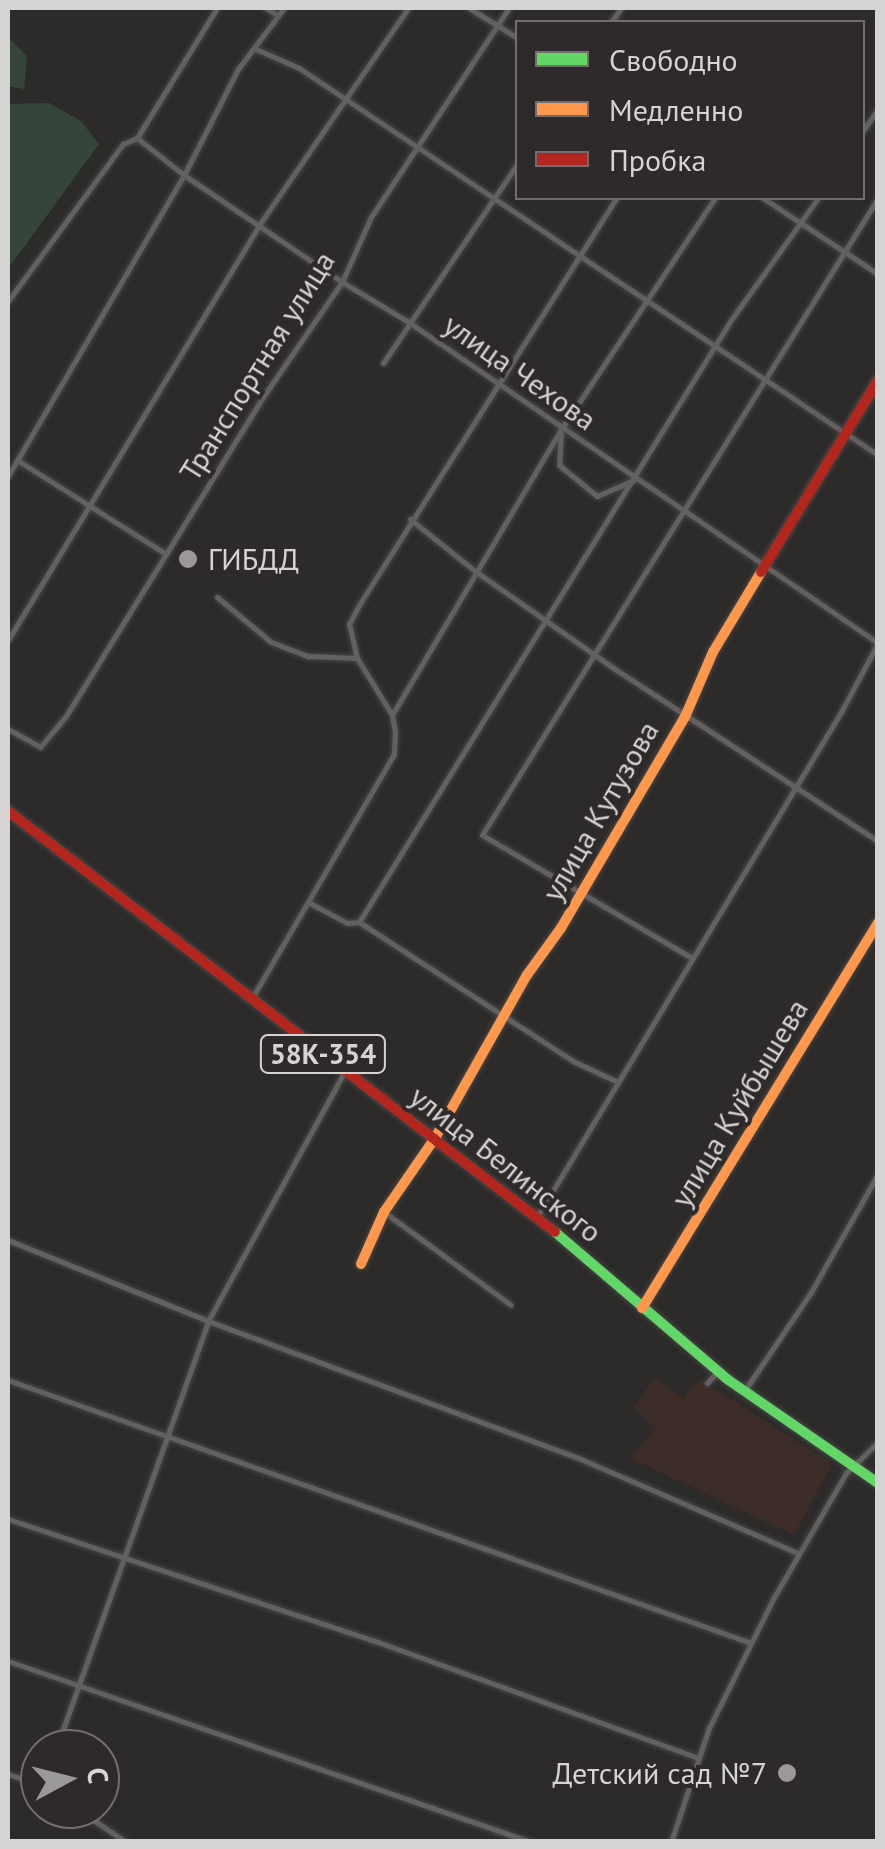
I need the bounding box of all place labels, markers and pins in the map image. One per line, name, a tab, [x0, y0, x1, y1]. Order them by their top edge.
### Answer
place label: ГИБДД	[208, 541, 299, 577]
marker: ГИБДД	[177, 548, 199, 570]
place label: Детский сад №7	[553, 1755, 767, 1791]
marker: Детский сад №7	[776, 1762, 798, 1784]

